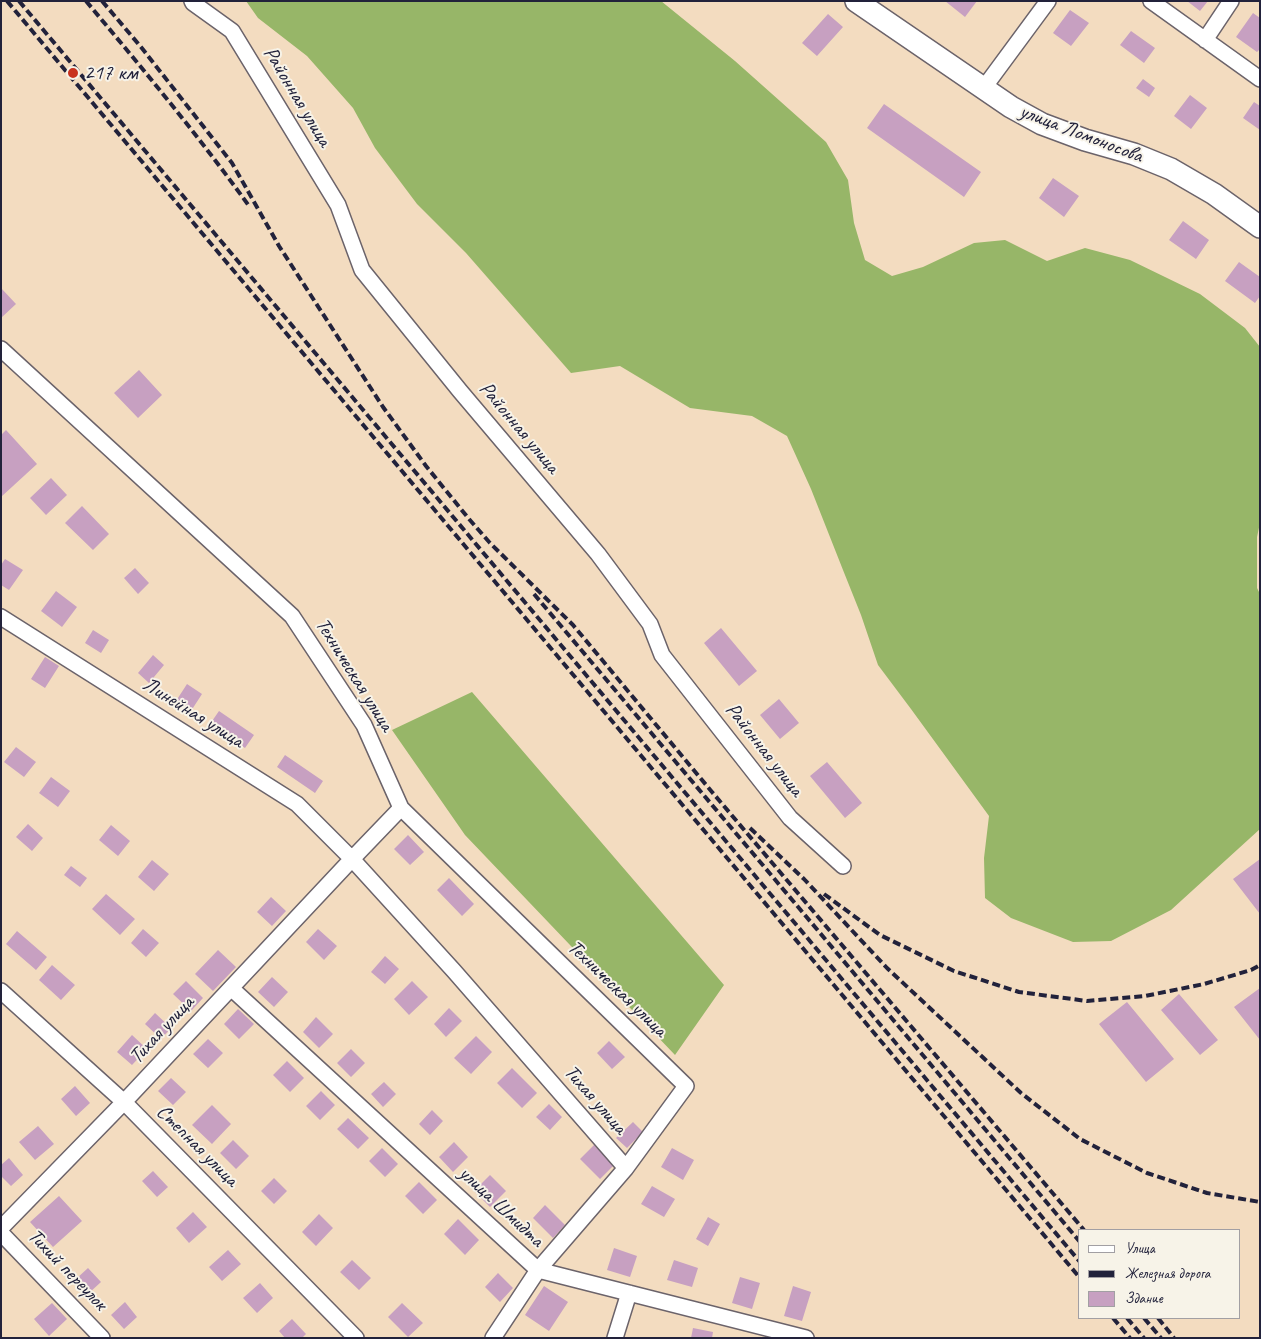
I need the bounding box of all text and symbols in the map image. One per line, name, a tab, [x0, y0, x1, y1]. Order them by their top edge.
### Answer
street label: Районная улица	[257, 42, 337, 152]
place label: 217 км	[84, 60, 137, 86]
marker: 217 км	[66, 66, 80, 80]
street label: улица Ломоносова	[1016, 99, 1146, 169]
street label: Районная улица	[473, 377, 565, 479]
street label: Техническая улица	[309, 614, 399, 736]
street label: Линейная улица	[138, 672, 248, 754]
street label: Районная улица	[719, 698, 809, 802]
street label: Техническая улица	[562, 935, 672, 1043]
street label: Тихая улица	[124, 991, 200, 1069]
street label: Тихая улица	[558, 1060, 632, 1140]
street label: Степная улица	[151, 1100, 243, 1192]
street label: улица Шмидта	[453, 1161, 549, 1253]
street label: Тихий переулок	[22, 1224, 112, 1316]
legend	[1078, 1229, 1241, 1319]
text: Улица	[1125, 1239, 1155, 1258]
text: Железная дорога	[1125, 1264, 1210, 1283]
text: Здание	[1125, 1289, 1163, 1308]

